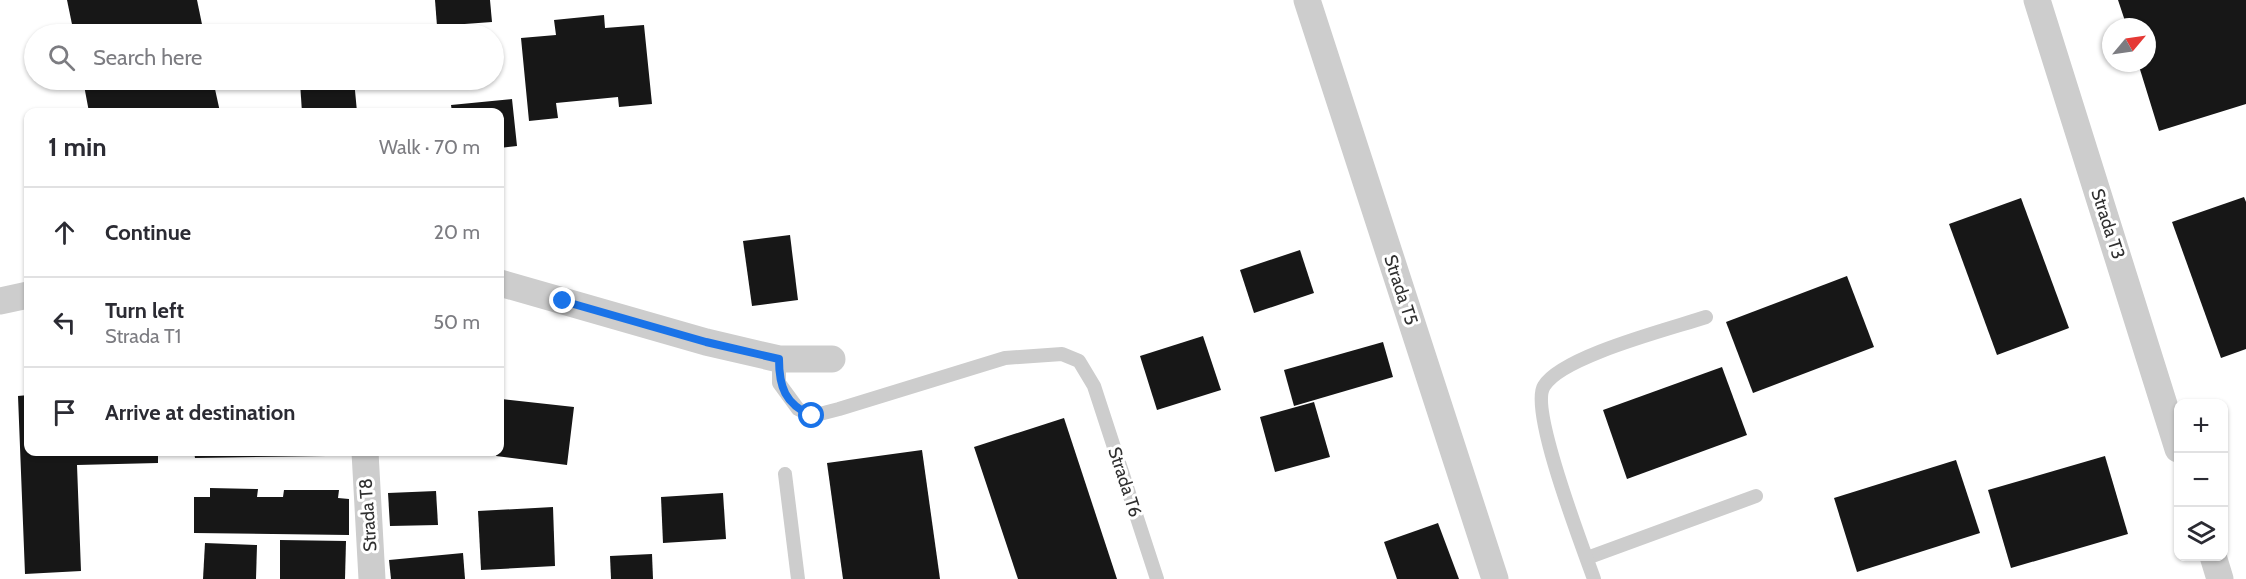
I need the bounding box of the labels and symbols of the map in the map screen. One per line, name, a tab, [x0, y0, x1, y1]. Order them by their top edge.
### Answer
north arrow	[2102, 18, 2156, 72]
street label: Strada T3	[2086, 186, 2130, 262]
street label: Strada T5	[1379, 252, 1423, 328]
route end	[549, 287, 575, 313]
route start	[798, 402, 824, 428]
street label: Strada T6	[1103, 444, 1147, 520]
street label: Strada T8	[354, 478, 382, 552]

